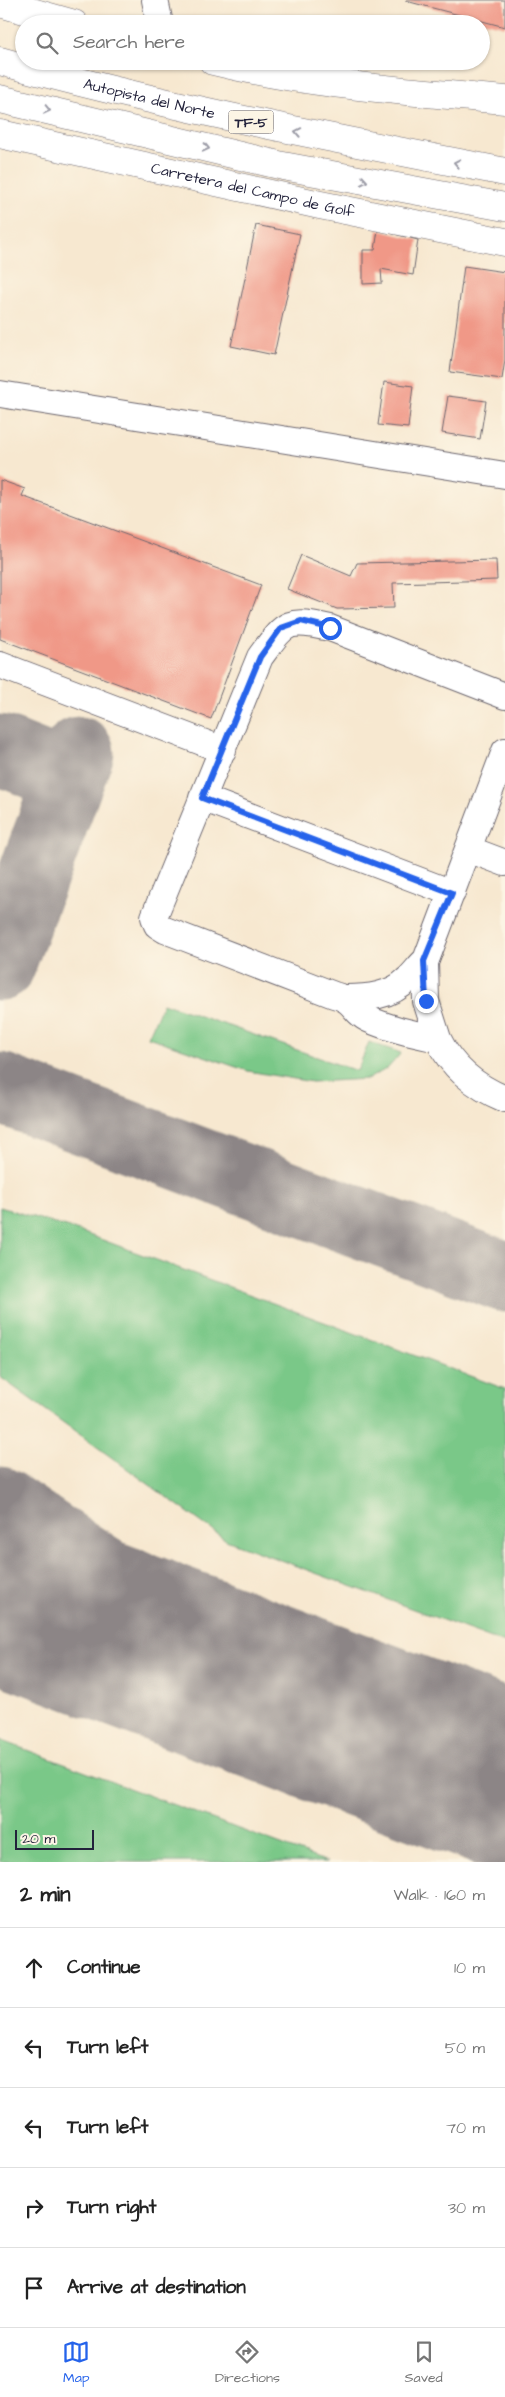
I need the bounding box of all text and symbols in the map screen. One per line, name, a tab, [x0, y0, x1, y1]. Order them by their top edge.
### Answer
search box	[15, 15, 490, 70]
icon: search	[33, 29, 61, 57]
text: Search here	[73, 29, 185, 56]
street label: Autopista del Norte	[81, 73, 217, 124]
one-way arrow	[43, 104, 52, 115]
road number: TF-5	[228, 110, 274, 134]
one-way arrow	[293, 127, 302, 137]
one-way arrow	[201, 142, 210, 153]
street label: Carretera del Campo de Golf	[149, 158, 357, 223]
one-way arrow	[453, 158, 462, 168]
one-way arrow	[360, 176, 369, 186]
route start	[319, 617, 342, 640]
route end	[415, 990, 438, 1013]
scale bar	[15, 1827, 94, 1850]
text: 20 m	[22, 1829, 55, 1849]
text: 2 min	[20, 1880, 70, 1909]
text: Walk · 160 m	[393, 1884, 485, 1906]
icon: ahead	[20, 1954, 48, 1982]
text: Continue	[67, 1954, 141, 1981]
text: 10 m	[454, 1957, 485, 1979]
icon: left	[20, 2034, 48, 2062]
text: Turn left	[67, 2034, 148, 2061]
text: 50 m	[445, 2037, 485, 2059]
icon: left	[20, 2114, 48, 2142]
text: Turn left	[67, 2114, 148, 2141]
text: 70 m	[446, 2117, 485, 2139]
icon: right	[20, 2194, 48, 2222]
text: Turn right	[67, 2194, 156, 2221]
text: 30 m	[448, 2197, 485, 2219]
icon: arrive	[20, 2274, 48, 2302]
text: Arrive at destination	[67, 2274, 246, 2301]
tab: Map	[62, 2338, 90, 2388]
tab: Directions	[215, 2338, 280, 2388]
tab: Saved	[405, 2338, 443, 2388]

